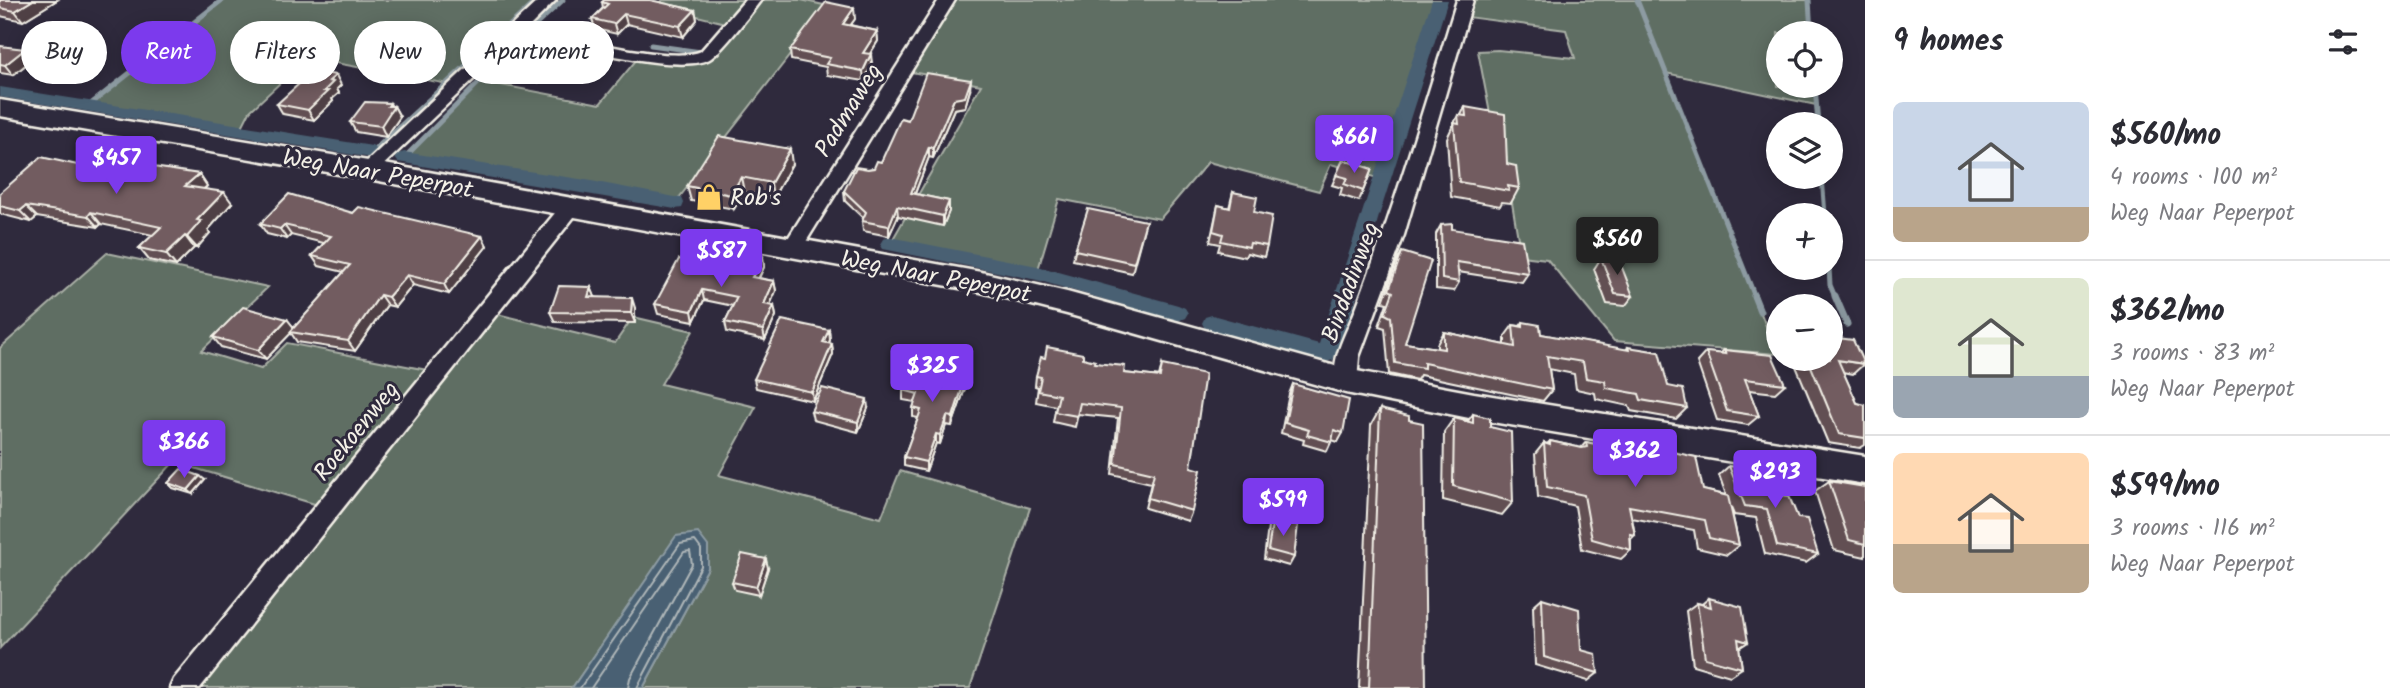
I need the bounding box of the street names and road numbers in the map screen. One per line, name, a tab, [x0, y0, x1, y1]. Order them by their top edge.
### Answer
street label: Padmaweg	[805, 56, 894, 166]
street label: Weg Naar Peperpot	[280, 139, 477, 211]
street label: Bindadinweg	[1312, 217, 1391, 348]
street label: Weg Naar Peperpot	[837, 240, 1035, 315]
street label: Roekoenweg	[304, 373, 410, 491]

